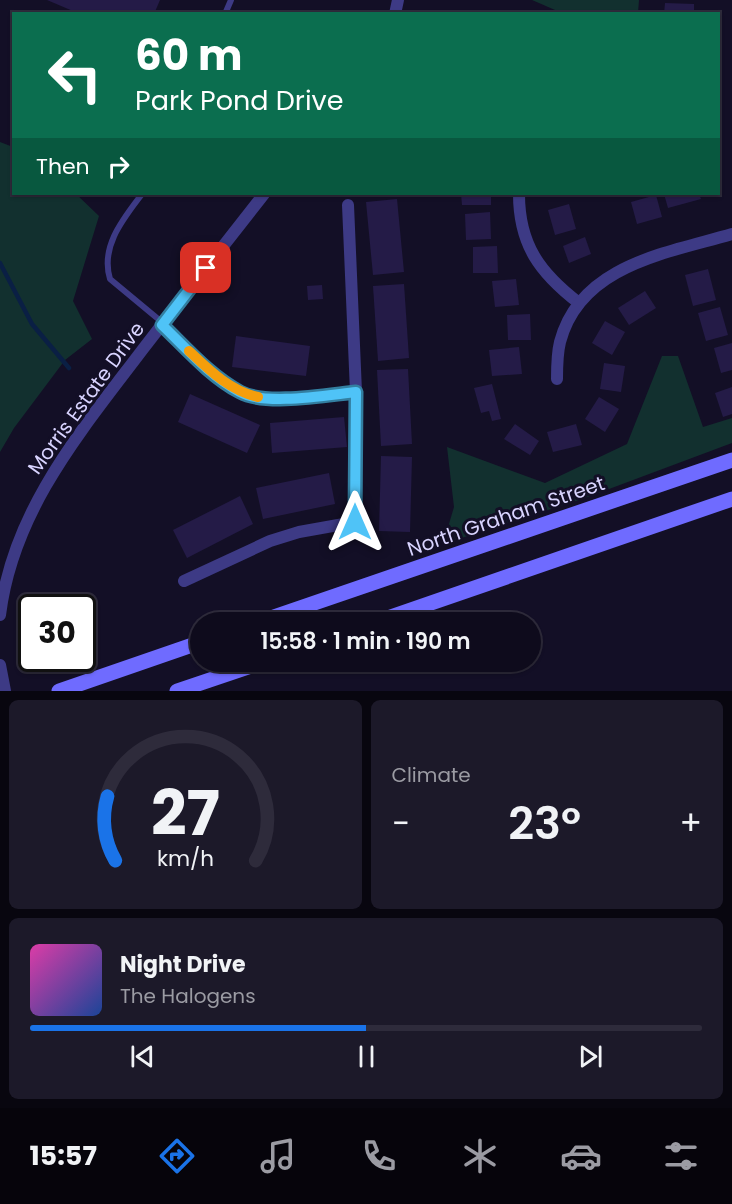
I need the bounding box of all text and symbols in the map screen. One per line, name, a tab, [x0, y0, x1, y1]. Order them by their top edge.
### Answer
text: 60 m	[135, 26, 243, 85]
icon: left	[36, 36, 114, 114]
text: Park Pond Drive	[135, 82, 343, 119]
icon: right	[102, 150, 135, 183]
text: Then	[36, 151, 90, 182]
pin	[180, 242, 231, 293]
icon: arrive	[189, 251, 222, 284]
street label: Morris Estate Drive	[21, 316, 151, 480]
street label: North Graham Street	[404, 469, 608, 563]
position arrow	[323, 490, 387, 554]
speed limit sign: 30	[18, 594, 96, 672]
text: 15:58 · 1 min · 190 m	[260, 626, 471, 657]
text: Climate	[392, 761, 471, 789]
text: 27	[151, 769, 220, 857]
text: 23°	[508, 792, 581, 855]
text: −	[392, 800, 410, 847]
text: +	[679, 800, 702, 847]
text: km/h	[157, 844, 214, 875]
text: Night Drive	[120, 949, 246, 980]
text: The Halogens	[120, 982, 256, 1010]
icon: previous	[126, 1040, 159, 1073]
icon: pause	[350, 1040, 383, 1073]
icon: next	[574, 1040, 607, 1073]
icon: directions	[156, 1135, 198, 1177]
icon: music	[257, 1135, 299, 1177]
icon: phone	[358, 1135, 400, 1177]
icon: climate	[459, 1135, 501, 1177]
icon: car	[560, 1135, 602, 1177]
icon: filters	[660, 1135, 702, 1177]
text: 15:57	[29, 1137, 97, 1174]

